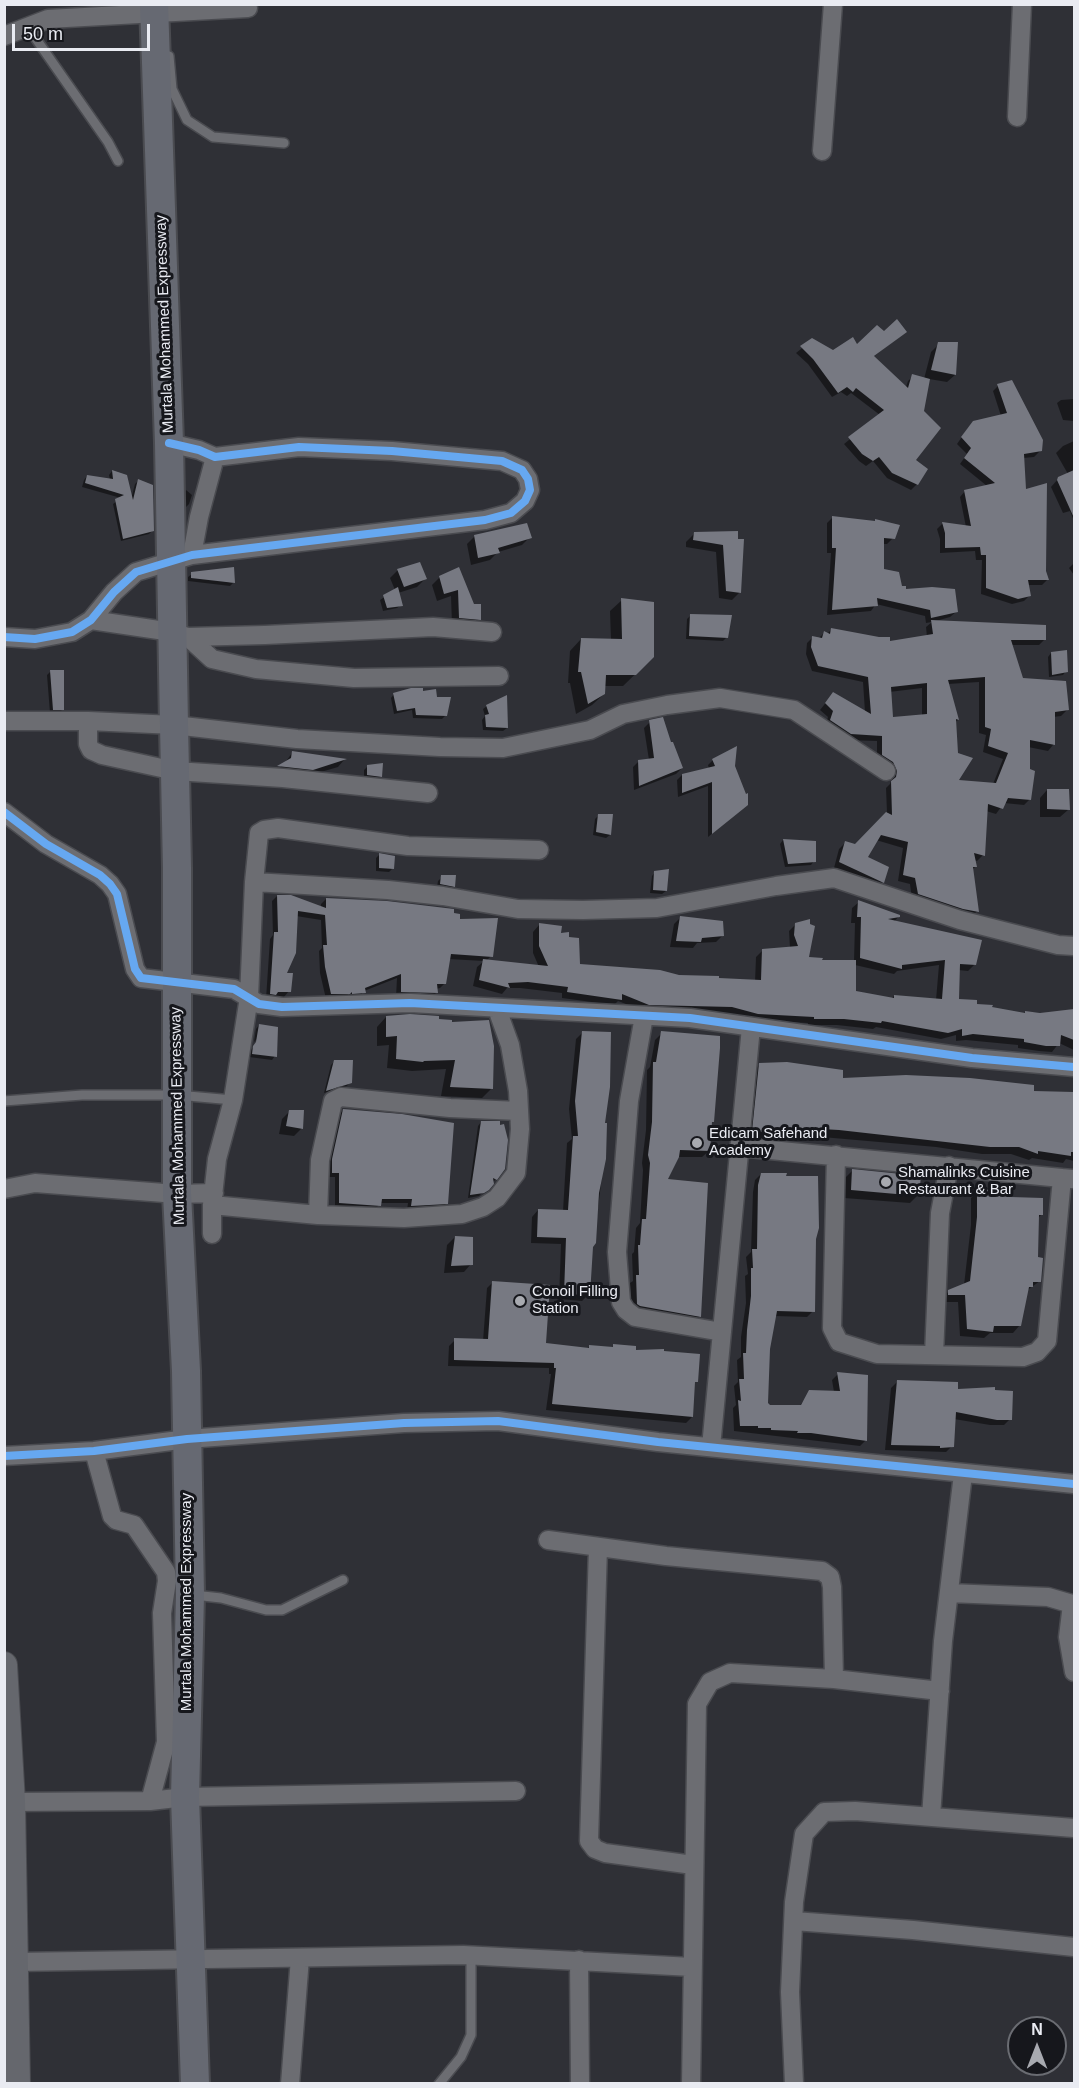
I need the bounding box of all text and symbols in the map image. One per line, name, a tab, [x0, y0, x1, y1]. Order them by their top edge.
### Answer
scale bar	[15, 12, 153, 50]
text: 50 m	[23, 24, 63, 44]
street label: Murtala Mohammed Expressway	[152, 215, 178, 433]
street label: Murtala Mohammed Expressway	[167, 1007, 189, 1225]
place label: Edicam Safehand Academy	[709, 1125, 827, 1160]
marker: Edicam Safehand Academy	[690, 1136, 704, 1150]
place label: Shamalinks Cuisine Restaurant & Bar	[898, 1164, 1030, 1199]
marker: Shamalinks Cuisine Restaurant & Bar	[879, 1175, 893, 1189]
place label: Conoil Filling Station	[532, 1283, 618, 1318]
marker: Conoil Filling Station	[513, 1294, 527, 1308]
street label: Murtala Mohammed Expressway	[178, 1493, 196, 1711]
north arrow	[1007, 2016, 1067, 2076]
text: N	[1031, 2021, 1043, 2038]

